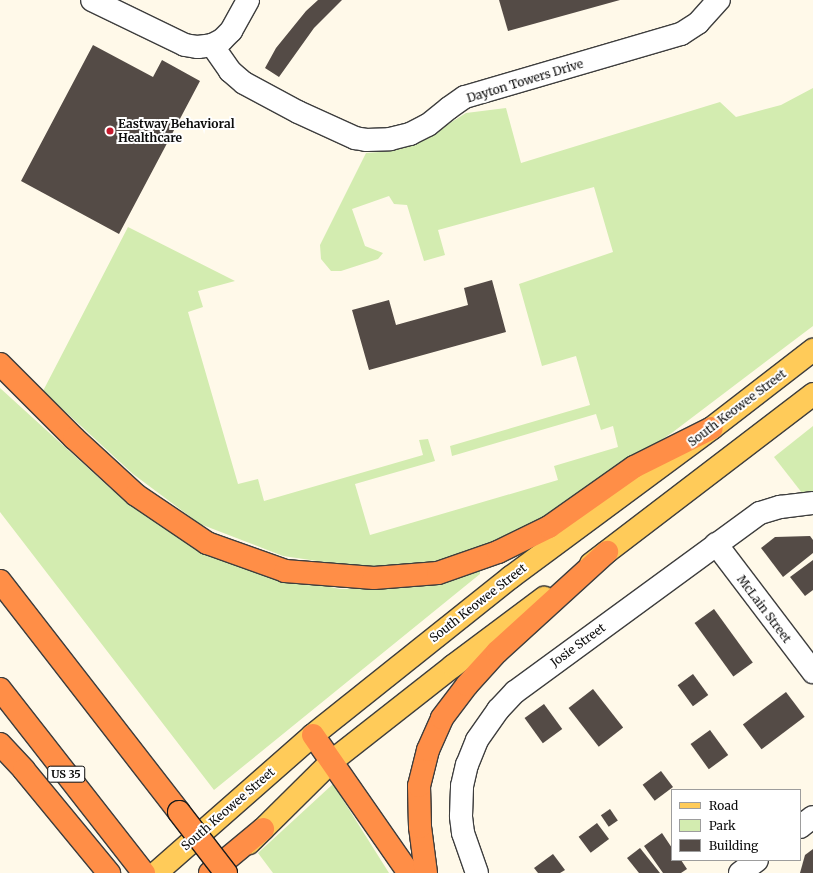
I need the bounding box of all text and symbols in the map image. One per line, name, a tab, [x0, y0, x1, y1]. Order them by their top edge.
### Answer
street label: Dayton Towers Drive	[465, 56, 585, 106]
place label: Eastway Behavioral Healthcare	[118, 117, 235, 145]
marker: Eastway Behavioral Healthcare	[105, 126, 115, 136]
street label: South Keowee Street	[685, 366, 789, 450]
street label: South Keowee Street	[427, 561, 529, 645]
street label: McLain Street	[734, 572, 794, 646]
street label: Josie Street	[548, 620, 608, 670]
road number: US 35	[47, 765, 85, 783]
street label: South Keowee Street	[178, 765, 278, 853]
legend	[671, 789, 801, 861]
text: Road	[709, 798, 738, 813]
text: Park	[709, 818, 736, 833]
text: Building	[709, 838, 758, 853]

